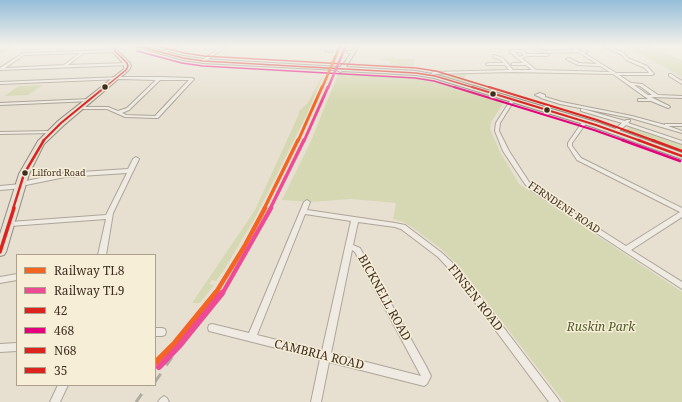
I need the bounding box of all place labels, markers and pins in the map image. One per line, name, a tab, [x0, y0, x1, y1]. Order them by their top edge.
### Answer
unlabelled marker	[100, 82, 110, 92]
unlabelled marker	[488, 89, 498, 99]
unlabelled marker	[542, 105, 552, 115]
marker: Lilford Road	[20, 168, 30, 178]
place label: Lilford Road	[32, 168, 86, 178]

